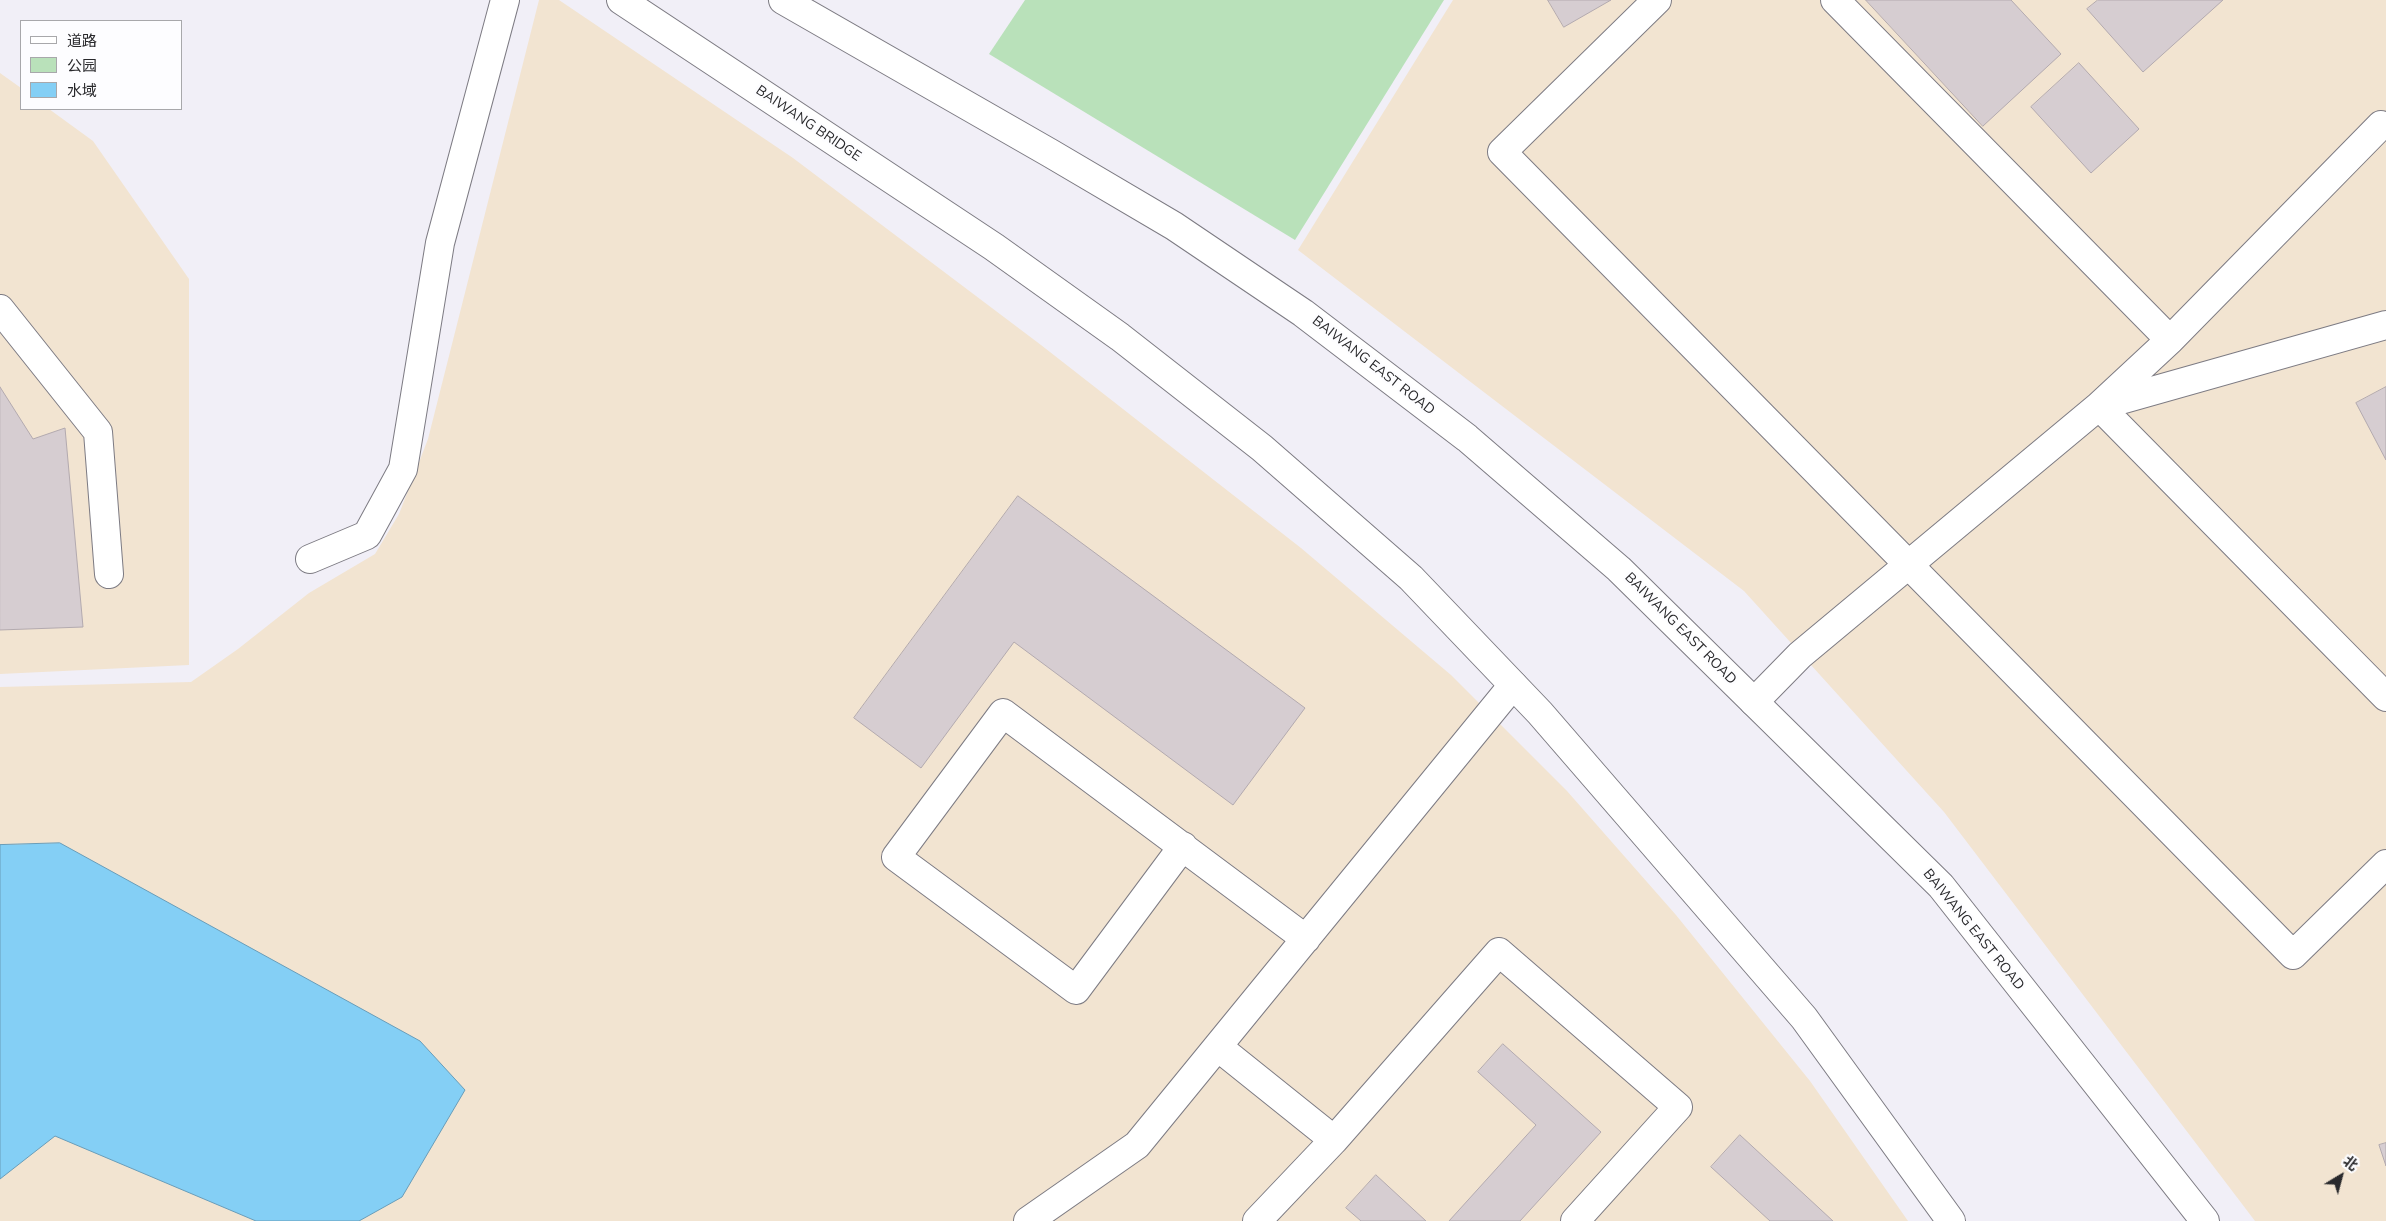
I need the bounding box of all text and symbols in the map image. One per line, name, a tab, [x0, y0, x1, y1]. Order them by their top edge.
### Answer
legend	[20, 20, 182, 110]
text: 道路	[67, 31, 97, 51]
text: 公园	[67, 56, 97, 76]
text: 水域	[67, 81, 97, 101]
street label: BAIWANG BRIDGE	[752, 83, 864, 165]
street label: BAIWANG EAST ROAD	[1308, 313, 1438, 419]
street label: BAIWANG EAST ROAD	[1621, 570, 1739, 688]
street label: BAIWANG EAST ROAD	[1919, 866, 2027, 994]
north arrow	[2316, 1151, 2366, 1201]
text: 北	[2339, 1152, 2362, 1175]

